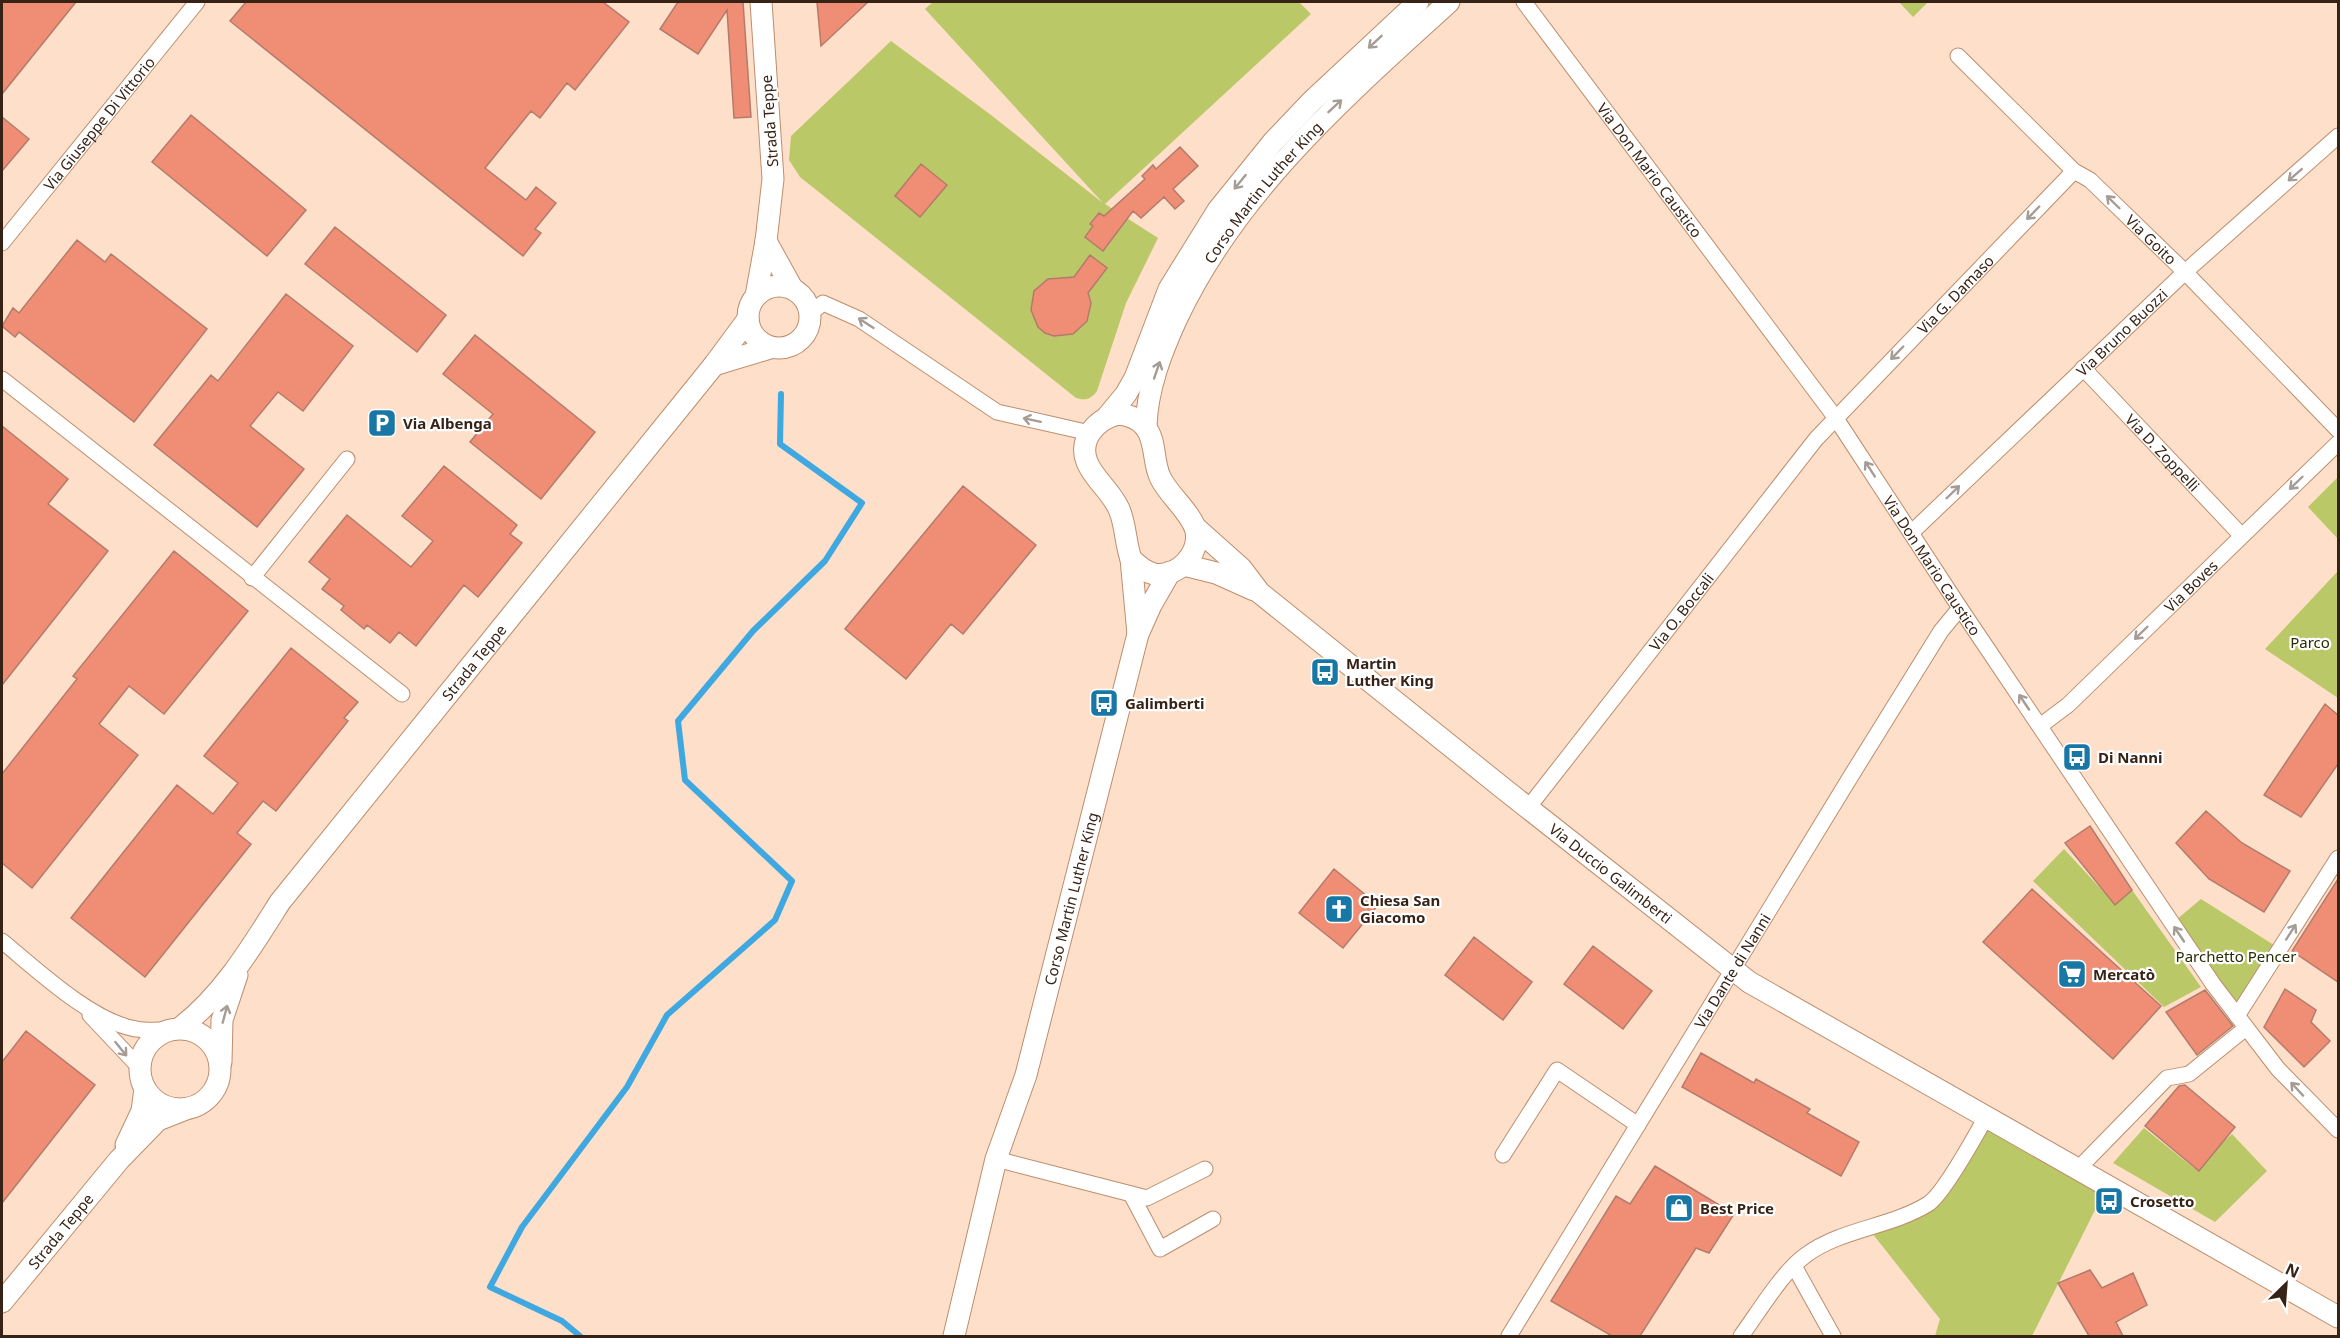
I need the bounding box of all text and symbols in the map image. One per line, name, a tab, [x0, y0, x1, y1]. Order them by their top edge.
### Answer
one-way arrow	[1368, 34, 1383, 49]
street label: Via Giuseppe Di Vittorio	[39, 52, 159, 194]
street label: Strada Teppe	[756, 74, 782, 168]
one-way arrow	[1327, 99, 1342, 114]
street label: Via Don Mario Caustico	[1593, 99, 1707, 241]
street label: Corso Martin Luther King	[1199, 117, 1326, 267]
one-way arrow	[2287, 168, 2302, 182]
one-way arrow	[1233, 174, 1246, 190]
one-way arrow	[2105, 194, 2120, 209]
one-way arrow	[2026, 206, 2040, 221]
street label: Via Goito	[2121, 210, 2181, 269]
street label: Via G. Damaso	[1913, 251, 1998, 338]
street label: Via Bruno Buozzi	[2072, 284, 2172, 380]
one-way arrow	[857, 317, 874, 330]
one-way arrow	[1890, 346, 1905, 361]
one-way arrow	[1152, 361, 1163, 380]
parking icon: Via Albenga	[366, 407, 398, 439]
street label: Via D. Zoppelli	[2121, 409, 2204, 495]
place label: Via Albenga	[403, 413, 492, 433]
one-way arrow	[1023, 414, 1043, 425]
one-way arrow	[1863, 461, 1875, 478]
one-way arrow	[2289, 476, 2304, 490]
one-way arrow	[1945, 485, 1960, 499]
street label: Via Don Mario Caustico	[1879, 492, 1986, 639]
street label: Via Boves	[2160, 555, 2222, 616]
street label: Via O. Boccali	[1644, 569, 1718, 655]
street label: Strada Teppe	[437, 620, 511, 704]
one-way arrow	[2134, 626, 2149, 641]
park label: Parco	[2290, 632, 2330, 652]
place label: Martin Luther King	[1346, 653, 1434, 690]
bus stop icon: Martin Luther King	[1309, 656, 1341, 688]
bus stop icon: Galimberti	[1088, 687, 1120, 719]
place label: Galimberti	[1125, 693, 1205, 713]
one-way arrow	[2017, 694, 2029, 711]
bus stop icon: Di Nanni	[2061, 741, 2093, 773]
place label: Di Nanni	[2098, 747, 2163, 767]
street label: Corso Martin Luther King	[1039, 810, 1102, 987]
street label: Via Duccio Galimberti	[1545, 819, 1676, 928]
place label: Chiesa San Giacomo	[1360, 890, 1440, 927]
church icon: Chiesa San Giacomo	[1323, 893, 1355, 925]
street label: Via Dante di Nanni	[1689, 910, 1775, 1032]
one-way arrow	[2285, 924, 2297, 940]
one-way arrow	[2173, 926, 2185, 942]
park label: Parchetto Pencer	[2176, 946, 2296, 966]
supermarket icon: Mercatò	[2056, 958, 2088, 990]
place label: Mercatò	[2093, 964, 2155, 984]
one-way arrow	[220, 1005, 231, 1024]
one-way arrow	[114, 1041, 127, 1057]
one-way arrow	[2290, 1081, 2304, 1096]
bus stop icon: Crosetto	[2093, 1185, 2125, 1217]
street label: Strada Teppe	[23, 1189, 98, 1273]
place label: Crosetto	[2130, 1191, 2194, 1211]
shop icon: Best Price	[1663, 1192, 1695, 1224]
place label: Best Price	[1700, 1198, 1774, 1218]
north arrow	[2256, 1254, 2316, 1314]
text: N	[2282, 1258, 2303, 1283]

